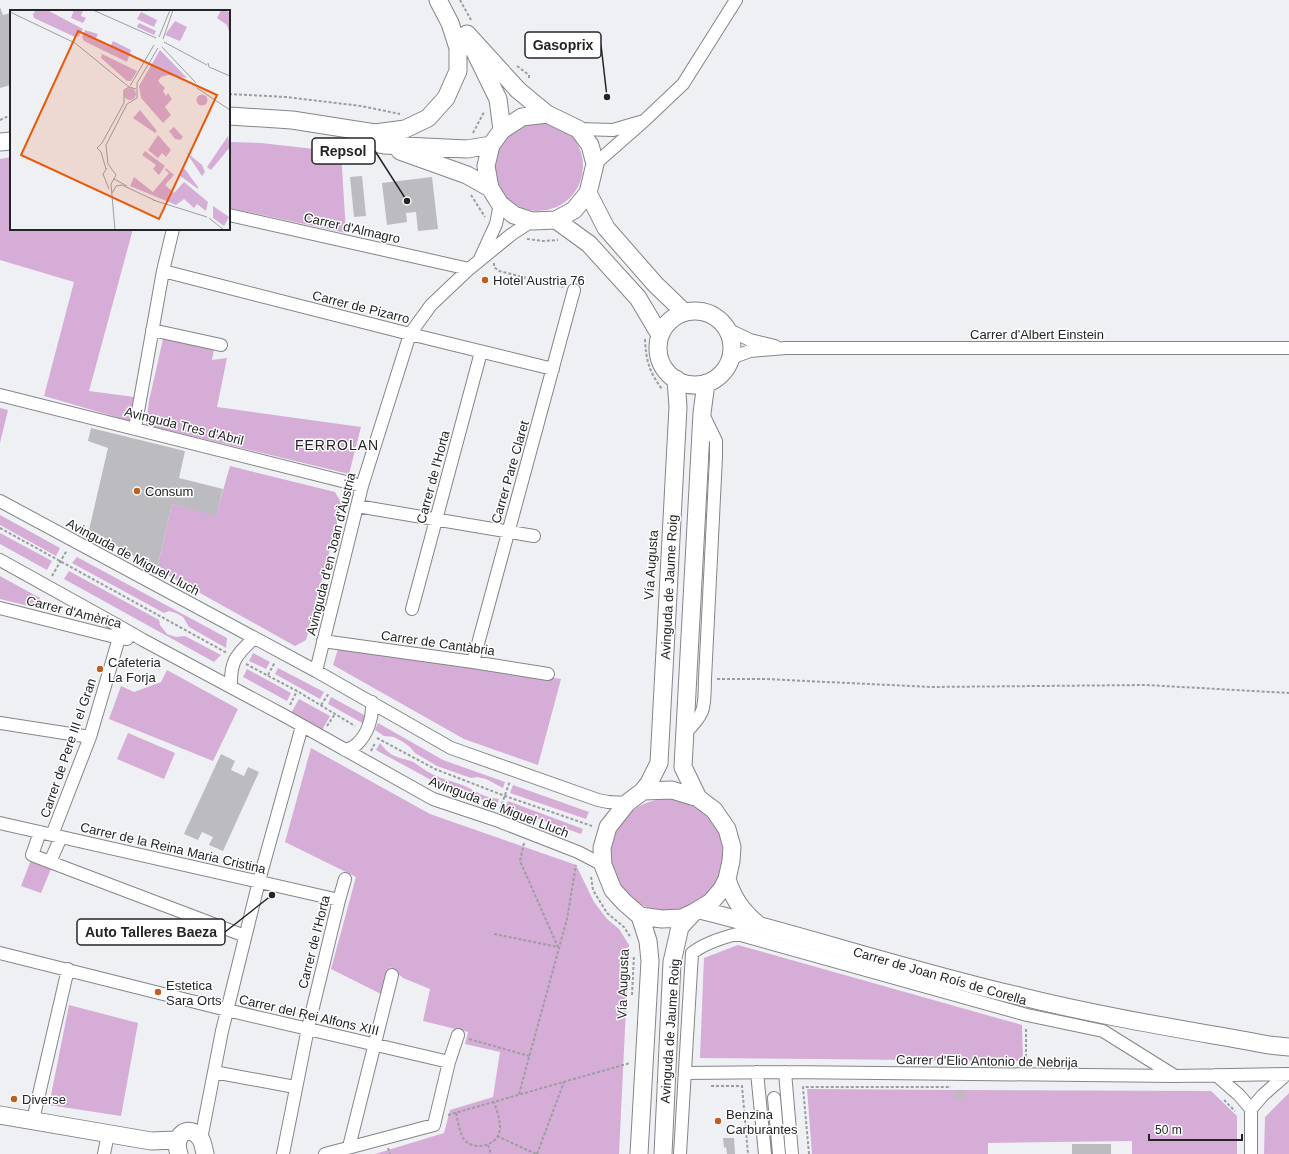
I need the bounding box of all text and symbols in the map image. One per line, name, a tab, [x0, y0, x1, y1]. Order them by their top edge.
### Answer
inset map	[10, 10, 230, 230]
callout: Gasoprix	[525, 32, 601, 58]
text: Gasoprix	[533, 37, 594, 53]
callout: Repsol	[312, 138, 375, 164]
text: Repsol	[320, 143, 366, 159]
street label: Carrer d'Almagro	[302, 210, 402, 246]
place label: Hotel Austria 76	[493, 273, 585, 288]
marker: Hotel Austria 76	[480, 275, 490, 285]
street label: Carrer de Pizarro	[311, 288, 411, 326]
street label: Carrer d'Albert Einstein	[970, 327, 1104, 342]
street label: Avinguda Tres d'Abril	[123, 404, 245, 448]
street label: Carrer Pare Claret	[488, 419, 532, 525]
street label: Carrer de l'Horta	[413, 428, 453, 525]
district label: FERROLAN	[295, 437, 379, 453]
street label: Avinguda d'en Joan d'Àustria	[303, 470, 359, 637]
place label: Consum	[145, 484, 193, 499]
marker: Consum	[132, 486, 142, 496]
street label: Avinguda de Jaume Roig	[658, 514, 680, 660]
street label: Avinguda de Miguel Lluch	[64, 515, 202, 599]
street label: Vía Augusta	[641, 529, 661, 601]
street label: Carrer d'Amèrica	[25, 593, 124, 631]
street label: Carrer de Cantàbria	[380, 628, 497, 659]
place label: Cafeteria La Forja	[108, 655, 162, 685]
marker: Cafeteria La Forja	[95, 664, 105, 674]
street label: Carrer de Pere III el Gran	[37, 676, 99, 820]
street label: Avinguda de Miguel Lluch	[427, 773, 571, 841]
street label: Carrer de la Reina Maria Cristina	[79, 819, 268, 877]
street label: Carrer de l'Horta	[295, 893, 333, 990]
callout: Auto Talleres Baeza	[77, 919, 225, 945]
text: Auto Talleres Baeza	[85, 924, 217, 940]
street label: Carrer de Joan Roís de Corella	[851, 944, 1029, 1008]
street label: Vía Augusta	[614, 948, 632, 1019]
street label: Avinguda de Jaume Roig	[657, 958, 683, 1104]
place label: Estetica Sara Orts	[166, 978, 222, 1008]
marker: Estetica Sara Orts	[153, 987, 163, 997]
street label: Carrer del Rei Alfons XIII	[238, 992, 380, 1038]
street label: Carrer d'Elio Antonio de Nebrija	[896, 1052, 1079, 1070]
place label: Diverse	[22, 1092, 66, 1107]
marker: Diverse	[9, 1094, 19, 1104]
place label: Benzina Carburantes	[726, 1107, 798, 1137]
marker: Benzina Carburantes	[713, 1116, 723, 1126]
scale bar	[1149, 1116, 1242, 1142]
text: 50 m	[1155, 1123, 1182, 1137]

